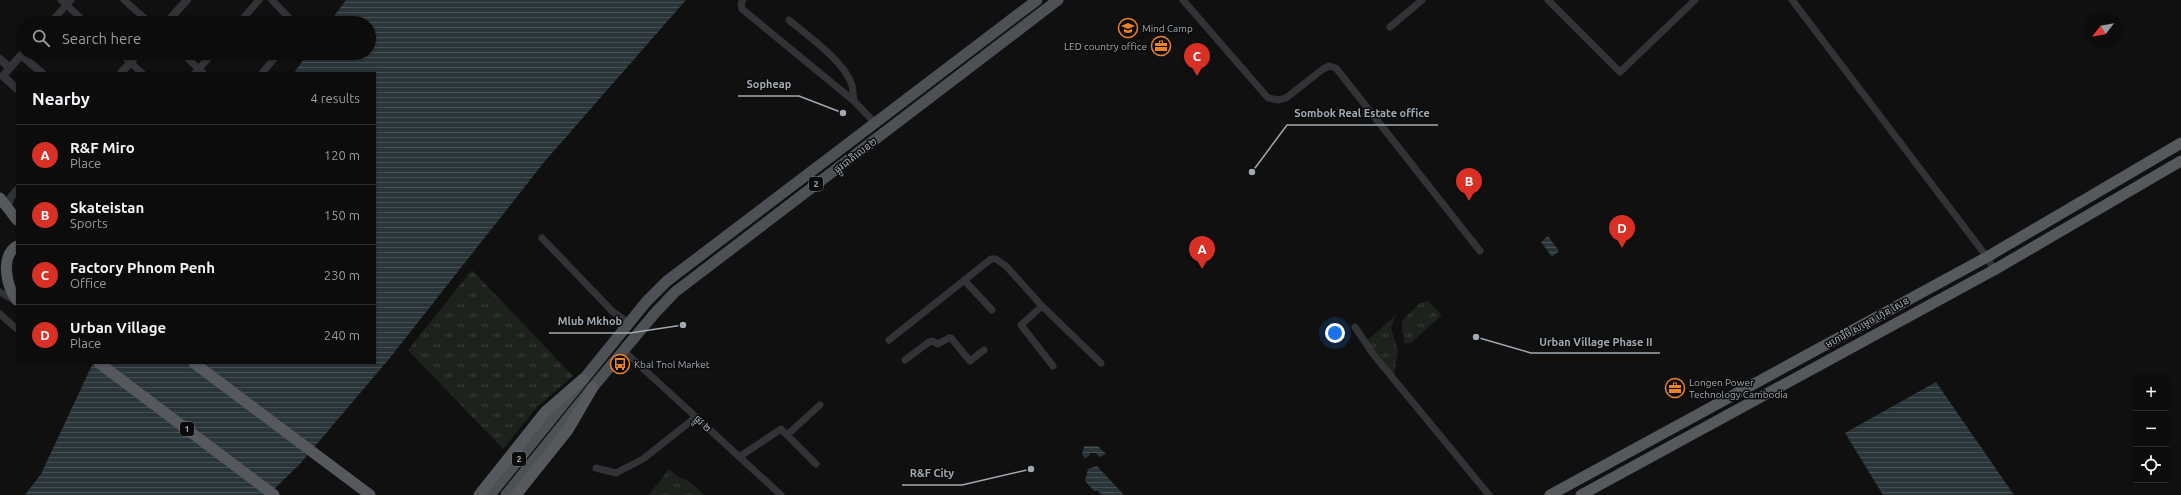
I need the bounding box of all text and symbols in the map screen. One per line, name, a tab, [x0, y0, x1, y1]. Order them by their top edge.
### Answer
north arrow	[2085, 12, 2121, 48]
search box	[16, 16, 376, 60]
school or university icon: Mind Camp	[1117, 17, 1139, 39]
place label: Mind Camp	[1142, 23, 1193, 34]
icon: search	[30, 27, 52, 49]
text: Search here	[62, 30, 141, 47]
office icon: LED country office	[1150, 35, 1172, 57]
place label: LED country office	[1064, 41, 1147, 52]
pin: C	[1184, 43, 1210, 76]
callout: Sopheap	[738, 73, 799, 96]
text: Sopheap	[747, 78, 792, 90]
text: Nearby	[32, 89, 90, 108]
text: 4 results	[310, 91, 360, 105]
callout: Sombok Real Estate office	[1287, 102, 1438, 125]
text: Sombok Real Estate office	[1294, 107, 1430, 119]
street label: ផ្លូវជាតិលេខ២	[832, 136, 881, 178]
text: R&F Miro	[70, 139, 135, 156]
text: A	[40, 148, 50, 162]
text: 120 m	[324, 148, 360, 162]
text: Place	[70, 156, 101, 170]
pin: B	[1456, 168, 1482, 201]
road number: 2	[809, 177, 823, 191]
text: Skateistan	[70, 199, 144, 216]
text: B	[41, 208, 49, 222]
text: 150 m	[324, 208, 360, 222]
pin: D	[1609, 215, 1635, 248]
text: Sports	[70, 216, 108, 230]
pin: A	[1189, 236, 1215, 269]
text: Factory Phnom Penh	[70, 259, 215, 276]
text: C	[41, 268, 49, 282]
text: 230 m	[324, 268, 360, 282]
text: Office	[70, 276, 106, 290]
street label: មហាវិថី សម្តេច ហ៊ុន សែន	[1823, 294, 1912, 351]
callout: Mlub Mkhob	[549, 310, 630, 333]
text: Mlub Mkhob	[558, 315, 623, 327]
text: Urban Village	[70, 319, 166, 336]
your location	[1325, 323, 1345, 343]
text: D	[40, 328, 50, 342]
text: 240 m	[324, 328, 360, 342]
callout: Urban Village Phase II	[1531, 330, 1660, 353]
text: Place	[70, 336, 101, 350]
text: Urban Village Phase II	[1539, 336, 1653, 348]
bus stop icon: Kbal Tnol Market	[609, 353, 631, 375]
place label: Kbal Tnol Market	[634, 359, 710, 370]
map controls	[2133, 375, 2169, 483]
button: +	[2133, 375, 2169, 411]
office icon: Longen Power Technology Cambodia	[1664, 377, 1686, 399]
place label: Longen Power Technology Cambodia	[1689, 377, 1788, 400]
button: −	[2133, 411, 2169, 447]
street label: ផ្លូវ ២	[689, 413, 713, 437]
road number: 1	[180, 422, 194, 436]
button: locate	[2133, 447, 2169, 483]
road number: 2	[512, 452, 526, 466]
callout: R&F City	[902, 462, 962, 485]
text: R&F City	[910, 467, 954, 479]

